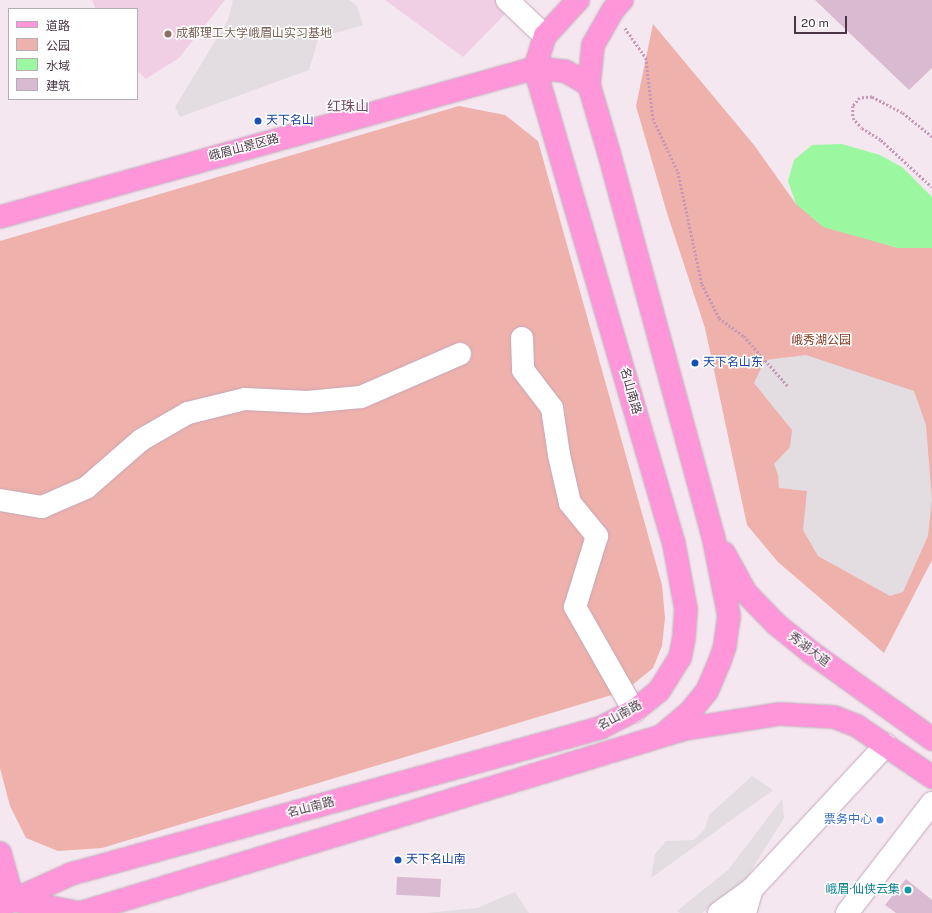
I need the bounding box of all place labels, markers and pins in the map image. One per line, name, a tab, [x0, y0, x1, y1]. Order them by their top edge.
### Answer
place label: 成都理工大学峨眉山实习基地	[176, 27, 332, 41]
marker: 成都理工大学峨眉山实习基地	[163, 29, 173, 39]
place label: 天下名山	[266, 114, 314, 128]
marker: 天下名山	[253, 116, 263, 126]
place label: 天下名山东	[703, 356, 763, 370]
marker: 天下名山东	[690, 358, 700, 368]
place label: 票务中心	[824, 813, 872, 827]
marker: 票务中心	[875, 815, 885, 825]
place label: 天下名山南	[406, 853, 466, 867]
marker: 天下名山南	[393, 855, 403, 865]
place label: 峨眉·仙侠云集	[825, 883, 900, 897]
marker: 峨眉·仙侠云集	[903, 885, 913, 895]

